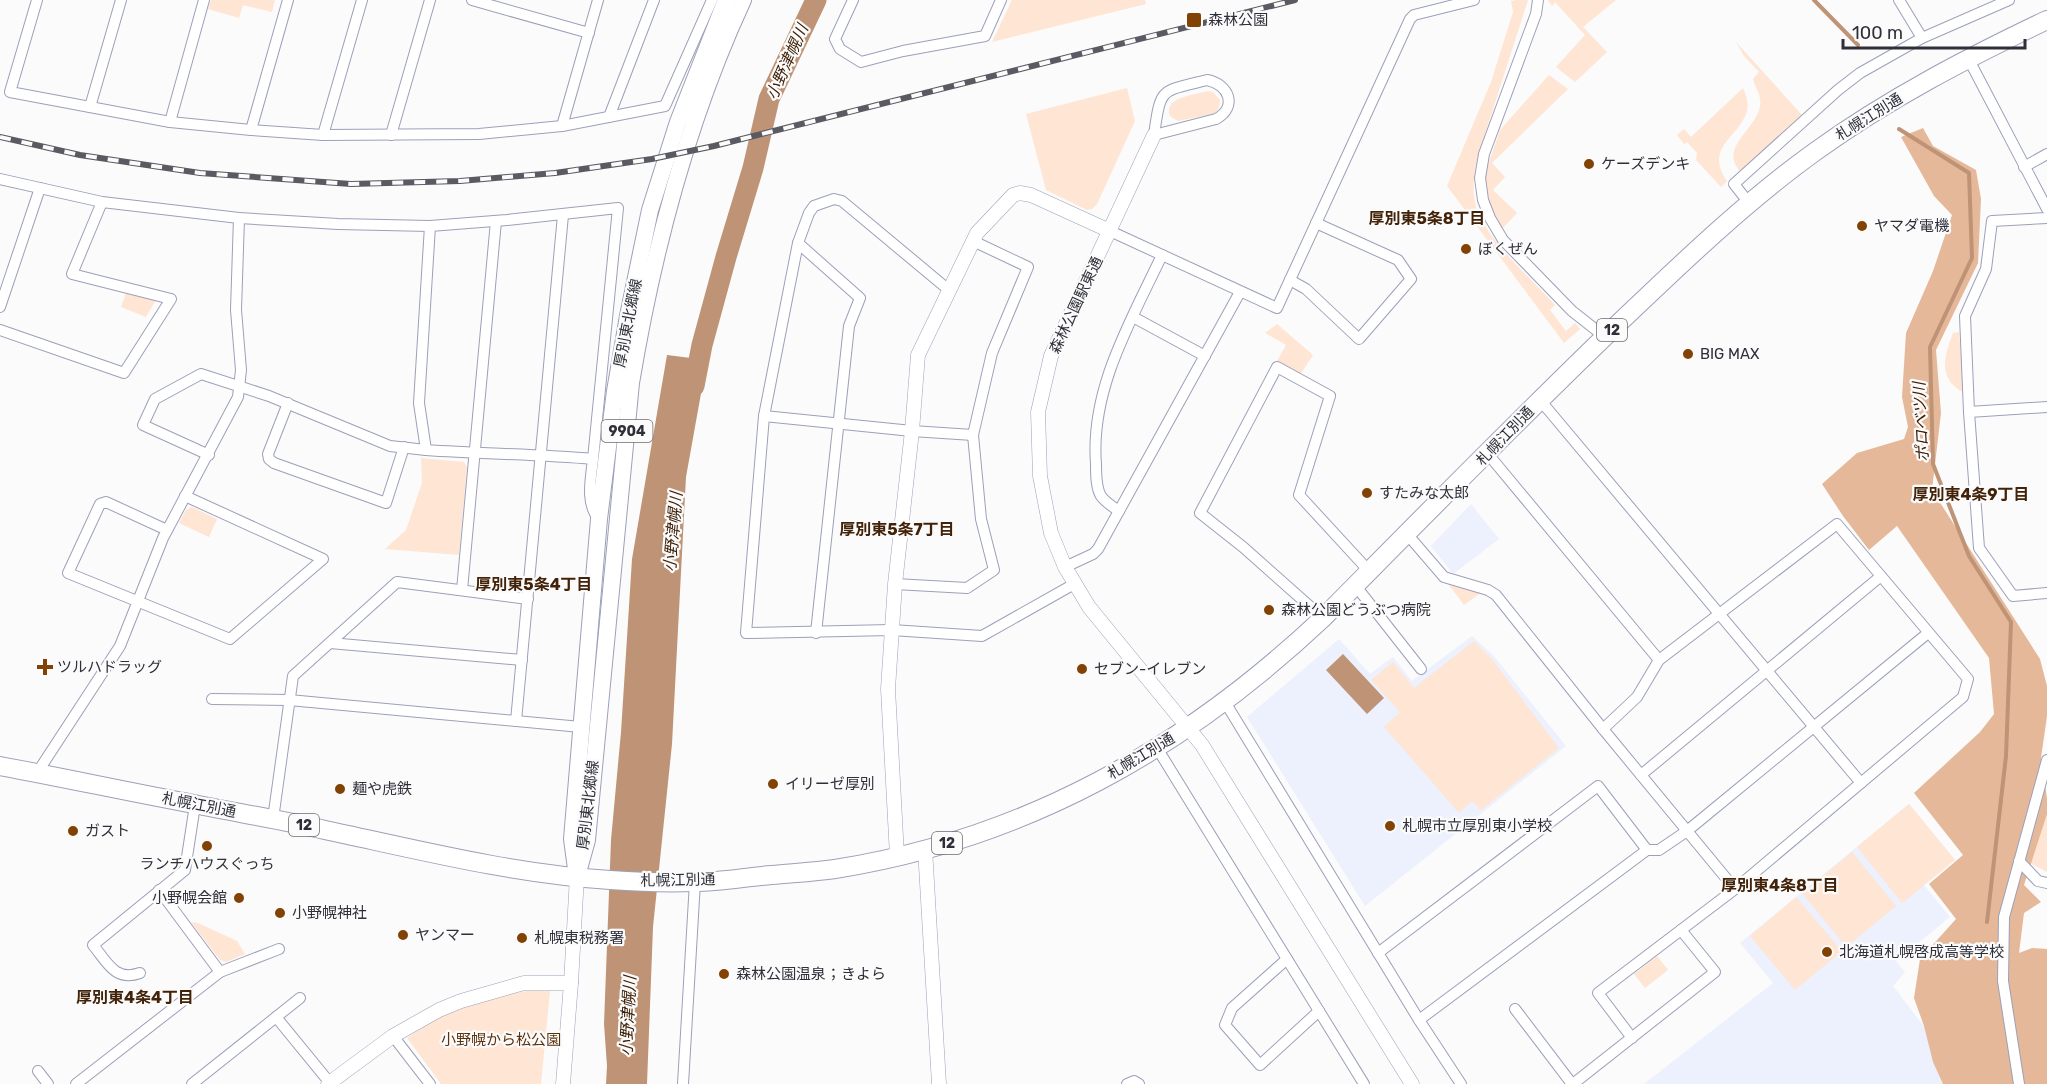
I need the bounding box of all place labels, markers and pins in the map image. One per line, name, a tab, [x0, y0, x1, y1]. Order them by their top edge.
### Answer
marker: 森林公園	[1185, 11, 1203, 29]
place label: 森林公園	[1208, 11, 1268, 29]
place label: ケーズデンキ	[1601, 155, 1690, 173]
marker: ケーズデンキ	[1582, 157, 1596, 171]
place label: ヤマダ電機	[1874, 217, 1949, 235]
marker: ヤマダ電機	[1855, 219, 1869, 233]
place label: ぼくぜん	[1478, 240, 1538, 258]
marker: ぼくぜん	[1459, 242, 1473, 256]
place label: BIG MAX	[1700, 345, 1760, 363]
marker: BIG MAX	[1681, 347, 1695, 361]
place label: すたみな太郎	[1379, 484, 1469, 502]
marker: すたみな太郎	[1360, 486, 1374, 500]
place label: 森林公園どうぶつ病院	[1281, 601, 1431, 619]
marker: 森林公園どうぶつ病院	[1262, 603, 1276, 617]
place label: ツルハドラッグ	[57, 658, 162, 676]
marker: ツルハドラッグ	[38, 660, 52, 674]
place label: セブン-イレブン	[1094, 660, 1206, 678]
marker: セブン-イレブン	[1075, 662, 1089, 676]
place label: イリーゼ厚別	[785, 775, 875, 793]
marker: イリーゼ厚別	[766, 777, 780, 791]
place label: 麺や虎鉄	[352, 780, 412, 798]
marker: 麺や虎鉄	[333, 782, 347, 796]
place label: 札幌市立厚別東小学校	[1402, 817, 1552, 835]
marker: 札幌市立厚別東小学校	[1383, 819, 1397, 833]
place label: ガスト	[85, 822, 130, 840]
marker: ガスト	[66, 824, 80, 838]
marker: ランチハウスぐっち	[200, 839, 214, 853]
place label: ランチハウスぐっち	[139, 855, 275, 873]
place label: 小野幌会館	[152, 889, 227, 907]
marker: 小野幌会館	[232, 891, 246, 905]
place label: 小野幌神社	[292, 904, 367, 922]
marker: 小野幌神社	[273, 906, 287, 920]
place label: ヤンマー	[415, 926, 475, 944]
marker: ヤンマー	[396, 928, 410, 942]
place label: 札幌東税務署	[534, 929, 624, 947]
marker: 札幌東税務署	[515, 931, 529, 945]
place label: 北海道札幌啓成高等学校	[1839, 943, 2004, 961]
marker: 北海道札幌啓成高等学校	[1820, 945, 1834, 959]
place label: 森林公園温泉；きよら	[736, 965, 886, 983]
marker: 森林公園温泉；きよら	[717, 967, 731, 981]

